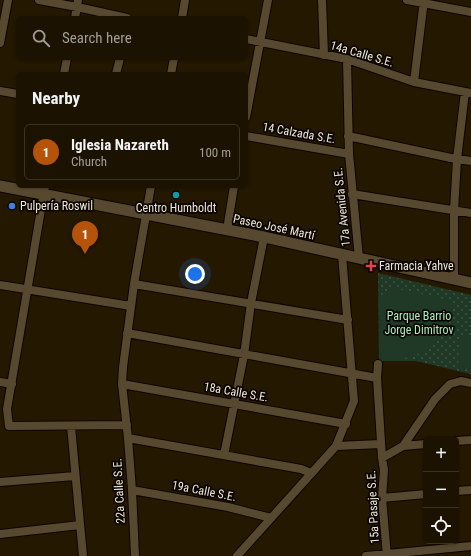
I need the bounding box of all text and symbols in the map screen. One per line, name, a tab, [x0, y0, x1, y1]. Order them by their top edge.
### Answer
search box	[16, 16, 248, 60]
icon: search	[30, 27, 52, 49]
text: Search here	[62, 29, 132, 47]
street label: 14a Calle S.E.	[329, 38, 395, 70]
text: Nearby	[32, 88, 80, 108]
street label: 14 Calzada S.E.	[261, 120, 337, 146]
text: Iglesia Nazareth	[71, 136, 169, 154]
text: 1	[43, 145, 49, 160]
text: 100 m	[199, 145, 231, 160]
text: Church	[71, 154, 107, 169]
street label: 17a Avenida S.E.	[331, 167, 353, 247]
marker: Centro Humboldt	[171, 190, 181, 200]
place label: Pulpería Roswil	[20, 199, 93, 213]
marker: Pulpería Roswil	[7, 201, 17, 211]
place label: Centro Humboldt	[136, 201, 217, 215]
street label: Paseo José Martí	[232, 212, 317, 243]
pin: 1	[72, 221, 98, 254]
place label: Farmacia Yahve	[379, 259, 454, 273]
marker: Farmacia Yahve	[366, 261, 376, 271]
your location	[185, 264, 205, 284]
park label: Parque Barrio Jorge Dimitrov	[384, 309, 454, 337]
street label: 18a Calle S.E.	[203, 379, 269, 405]
map controls	[423, 436, 459, 544]
button: +	[423, 436, 459, 472]
street label: 22a Calle S.E.	[110, 458, 128, 524]
street label: 15a Pasaje S.E.	[364, 470, 382, 544]
button: −	[423, 472, 459, 508]
street label: 19a Calle S.E.	[171, 478, 237, 504]
button: locate	[423, 508, 459, 544]

